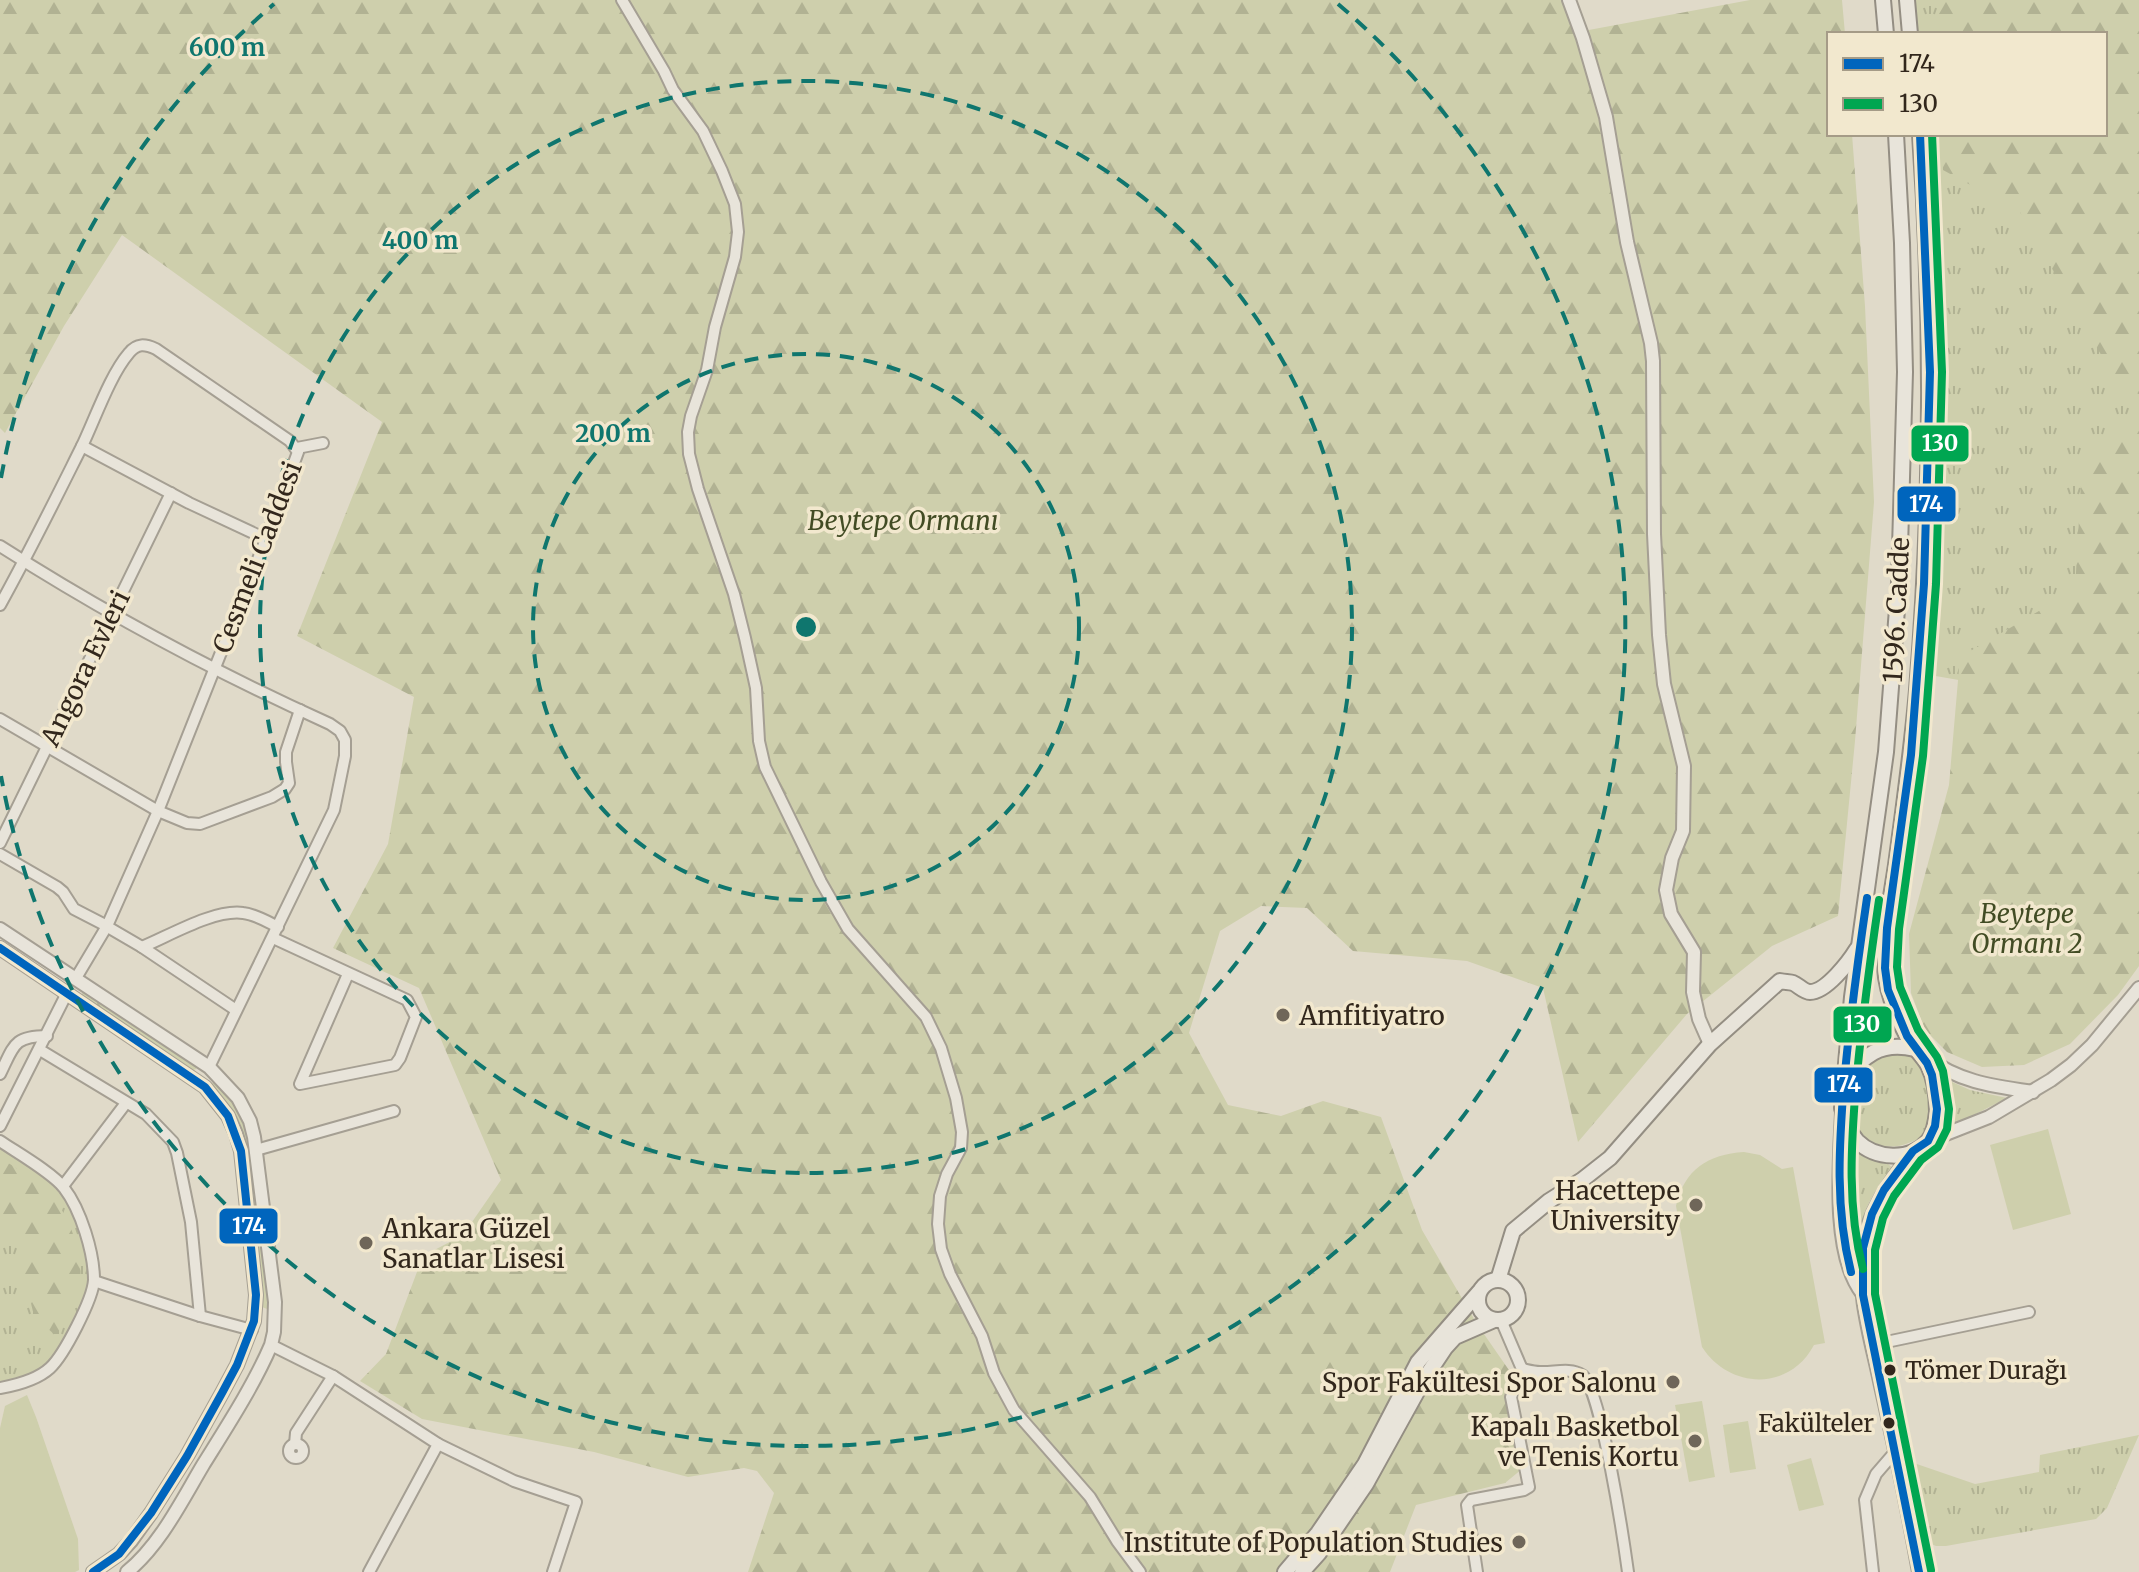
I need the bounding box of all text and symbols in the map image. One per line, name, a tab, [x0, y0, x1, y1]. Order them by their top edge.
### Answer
text: 600 m	[189, 32, 265, 63]
legend	[1827, 32, 2107, 136]
text: 174	[1899, 48, 1935, 79]
text: 130	[1899, 88, 1938, 119]
text: 400 m	[382, 225, 458, 256]
text: 200 m	[575, 418, 651, 449]
line badge: 130	[1910, 424, 1970, 463]
text: 130	[1922, 429, 1958, 457]
street label: Cesmeli Caddesi	[205, 457, 309, 657]
line badge: 174	[1896, 485, 1957, 523]
text: 174	[1909, 490, 1943, 518]
park label: Beytepe Ormanı	[808, 504, 998, 537]
street label: 1596. Cadde	[1876, 536, 1916, 684]
street label: Angora Evleri	[33, 585, 137, 752]
centre of rings	[792, 613, 820, 641]
park label: Beytepe Ormanı 2	[1971, 897, 2083, 960]
place label: Amfitiyatro	[1298, 999, 1445, 1032]
line badge: 130	[1832, 1005, 1893, 1044]
marker: Amfitiyatro	[1274, 1006, 1292, 1024]
text: 130	[1844, 1010, 1880, 1038]
line badge: 174	[1813, 1066, 1874, 1104]
text: 174	[1827, 1070, 1861, 1098]
place label: Hacettepe University	[1551, 1174, 1681, 1237]
marker: Hacettepe University	[1687, 1196, 1705, 1214]
line badge: 174	[218, 1207, 279, 1245]
text: 174	[232, 1212, 266, 1240]
place label: Ankara Güzel Sanatlar Lisesi	[381, 1212, 565, 1275]
marker: Ankara Güzel Sanatlar Lisesi	[357, 1234, 375, 1252]
place label: Tömer Durağı	[1905, 1355, 2067, 1386]
marker: Tömer Durağı	[1882, 1362, 1898, 1378]
place label: Spor Fakültesi Spor Salonu	[1322, 1366, 1657, 1399]
marker: Spor Fakültesi Spor Salonu	[1664, 1373, 1682, 1391]
place label: Fakülteler	[1758, 1408, 1874, 1439]
place label: Kapalı Basketbol ve Tenis Kortu	[1471, 1410, 1679, 1473]
marker: Fakülteler	[1881, 1415, 1897, 1431]
marker: Kapalı Basketbol ve Tenis Kortu	[1686, 1432, 1704, 1450]
place label: Institute of Population Studies	[1124, 1526, 1503, 1559]
marker: Institute of Population Studies	[1510, 1533, 1528, 1551]

